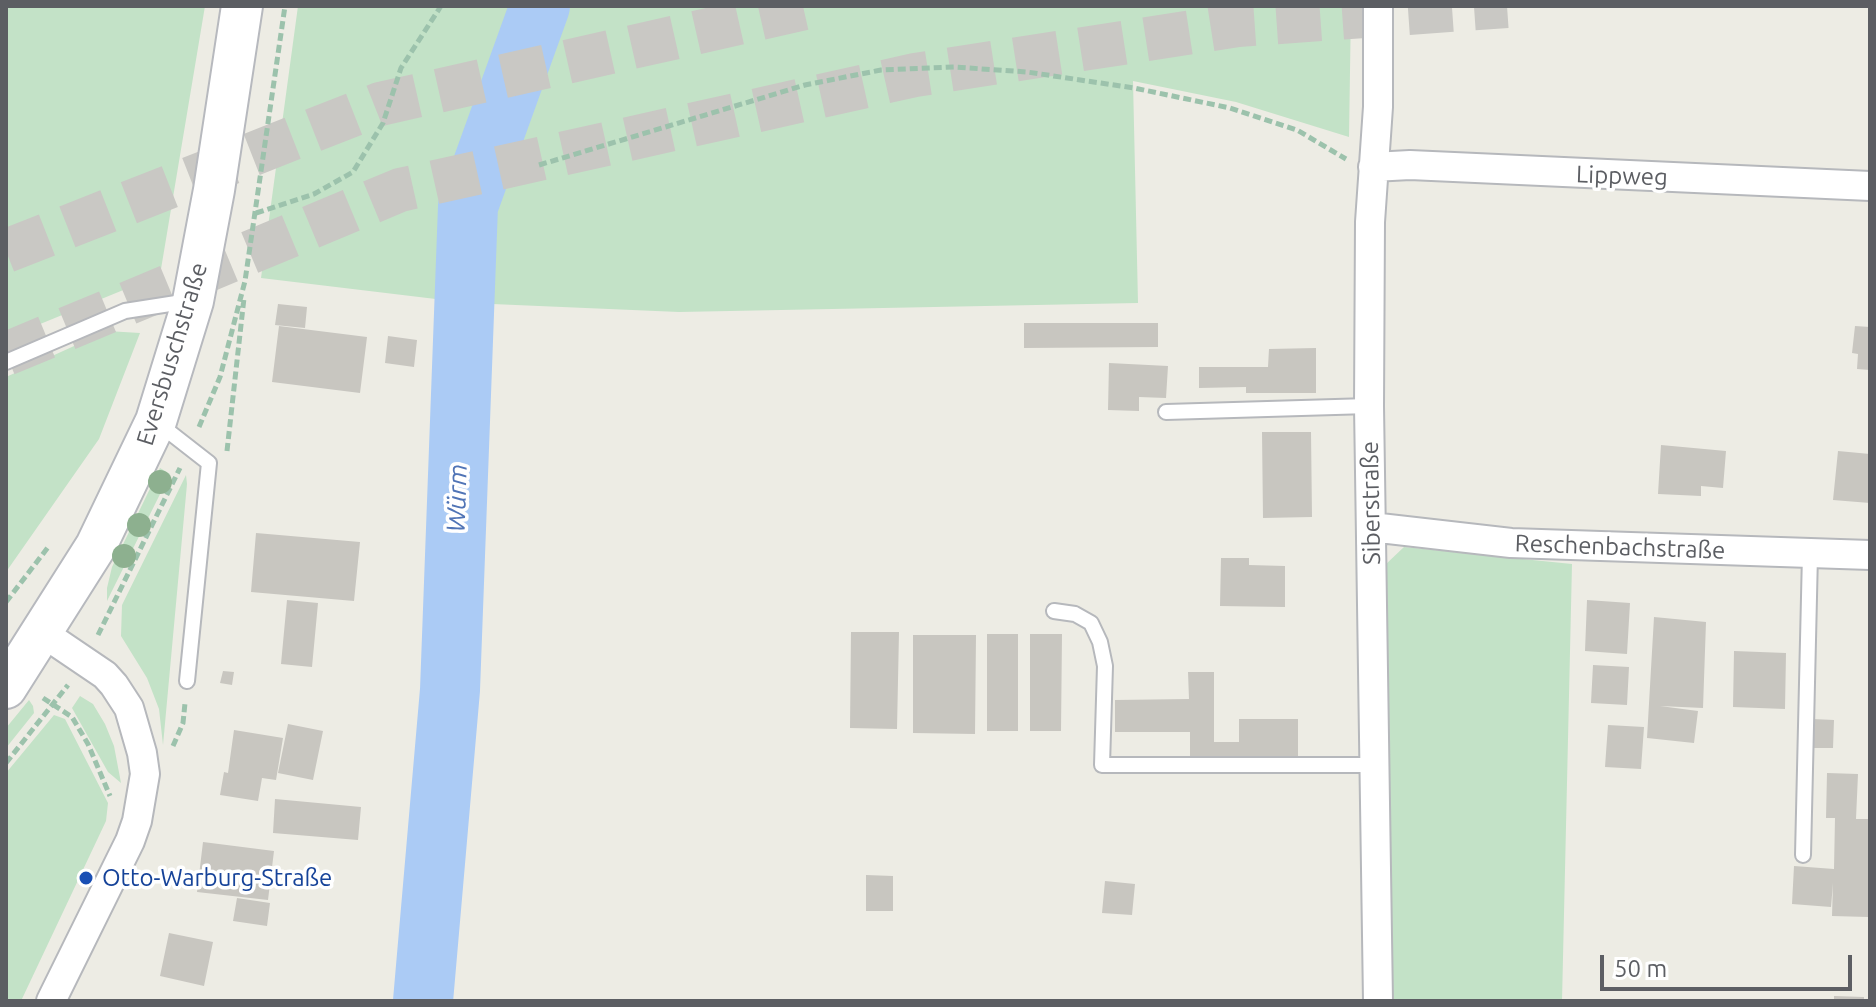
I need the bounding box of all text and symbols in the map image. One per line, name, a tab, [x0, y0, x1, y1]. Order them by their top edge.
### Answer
street label: Lippweg	[1576, 160, 1668, 192]
street label: Eversbuschstraße	[131, 259, 213, 449]
street label: Siberstraße	[1356, 441, 1386, 565]
water label: Würm	[440, 463, 474, 533]
street label: Reschenbachstraße	[1514, 529, 1726, 565]
place label: Otto-Warburg-Straße	[102, 864, 332, 892]
marker: Otto-Warburg-Straße	[77, 869, 95, 887]
scale bar	[1604, 939, 1856, 989]
text: 50 m	[1614, 955, 1667, 982]

